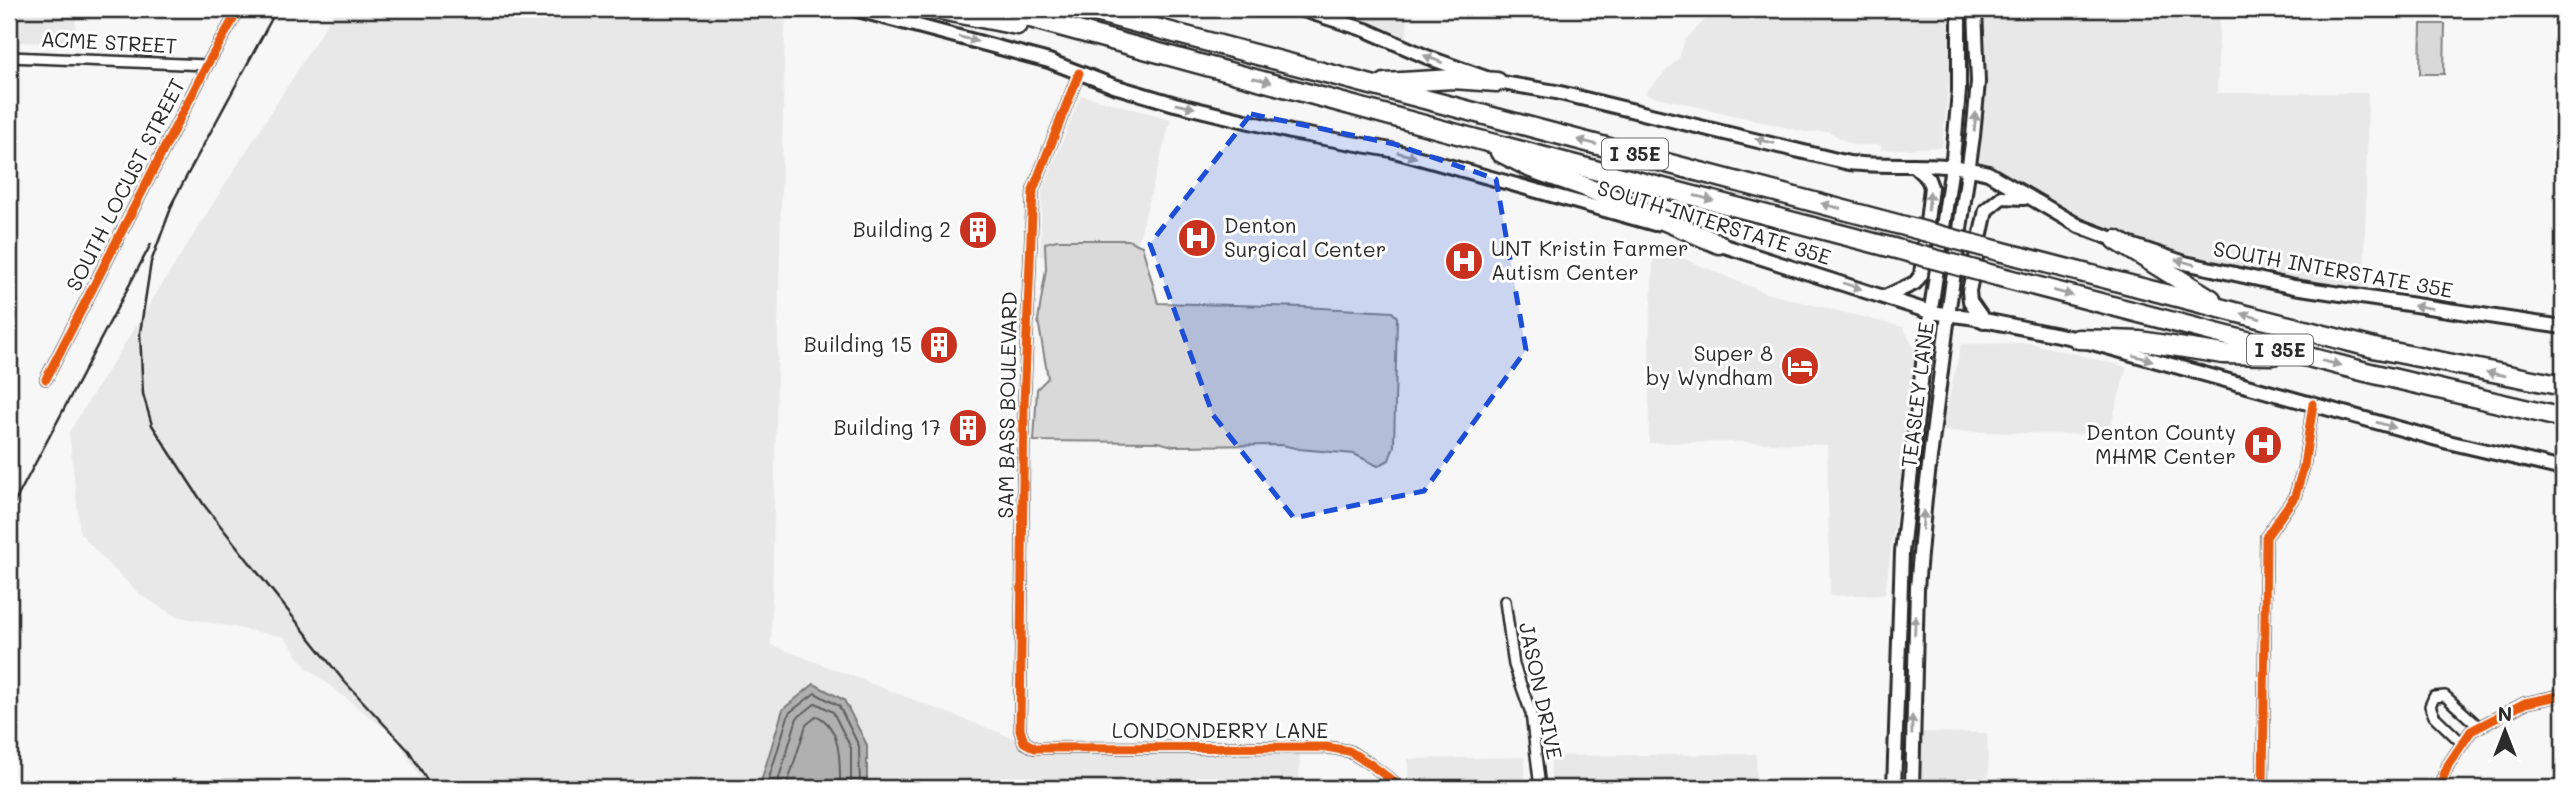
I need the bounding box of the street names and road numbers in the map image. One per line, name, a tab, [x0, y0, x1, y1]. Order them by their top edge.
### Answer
street label: ACME STREET	[40, 24, 178, 59]
street label: SOUTH LOCUST STREET	[59, 73, 190, 295]
road number: I 35E	[1602, 138, 1668, 170]
street label: SOUTH INTERSTATE 35E	[1594, 173, 1834, 270]
street label: SOUTH INTERSTATE 35E	[2211, 234, 2455, 303]
street label: SAM BASS BOULEVARD	[991, 291, 1022, 519]
street label: TEASLEY LANE	[1894, 320, 1939, 469]
road number: I 35E	[2247, 334, 2313, 366]
street label: JASON DRIVE	[1514, 620, 1569, 762]
street label: LONDONDERRY LANE	[1112, 716, 1328, 743]

